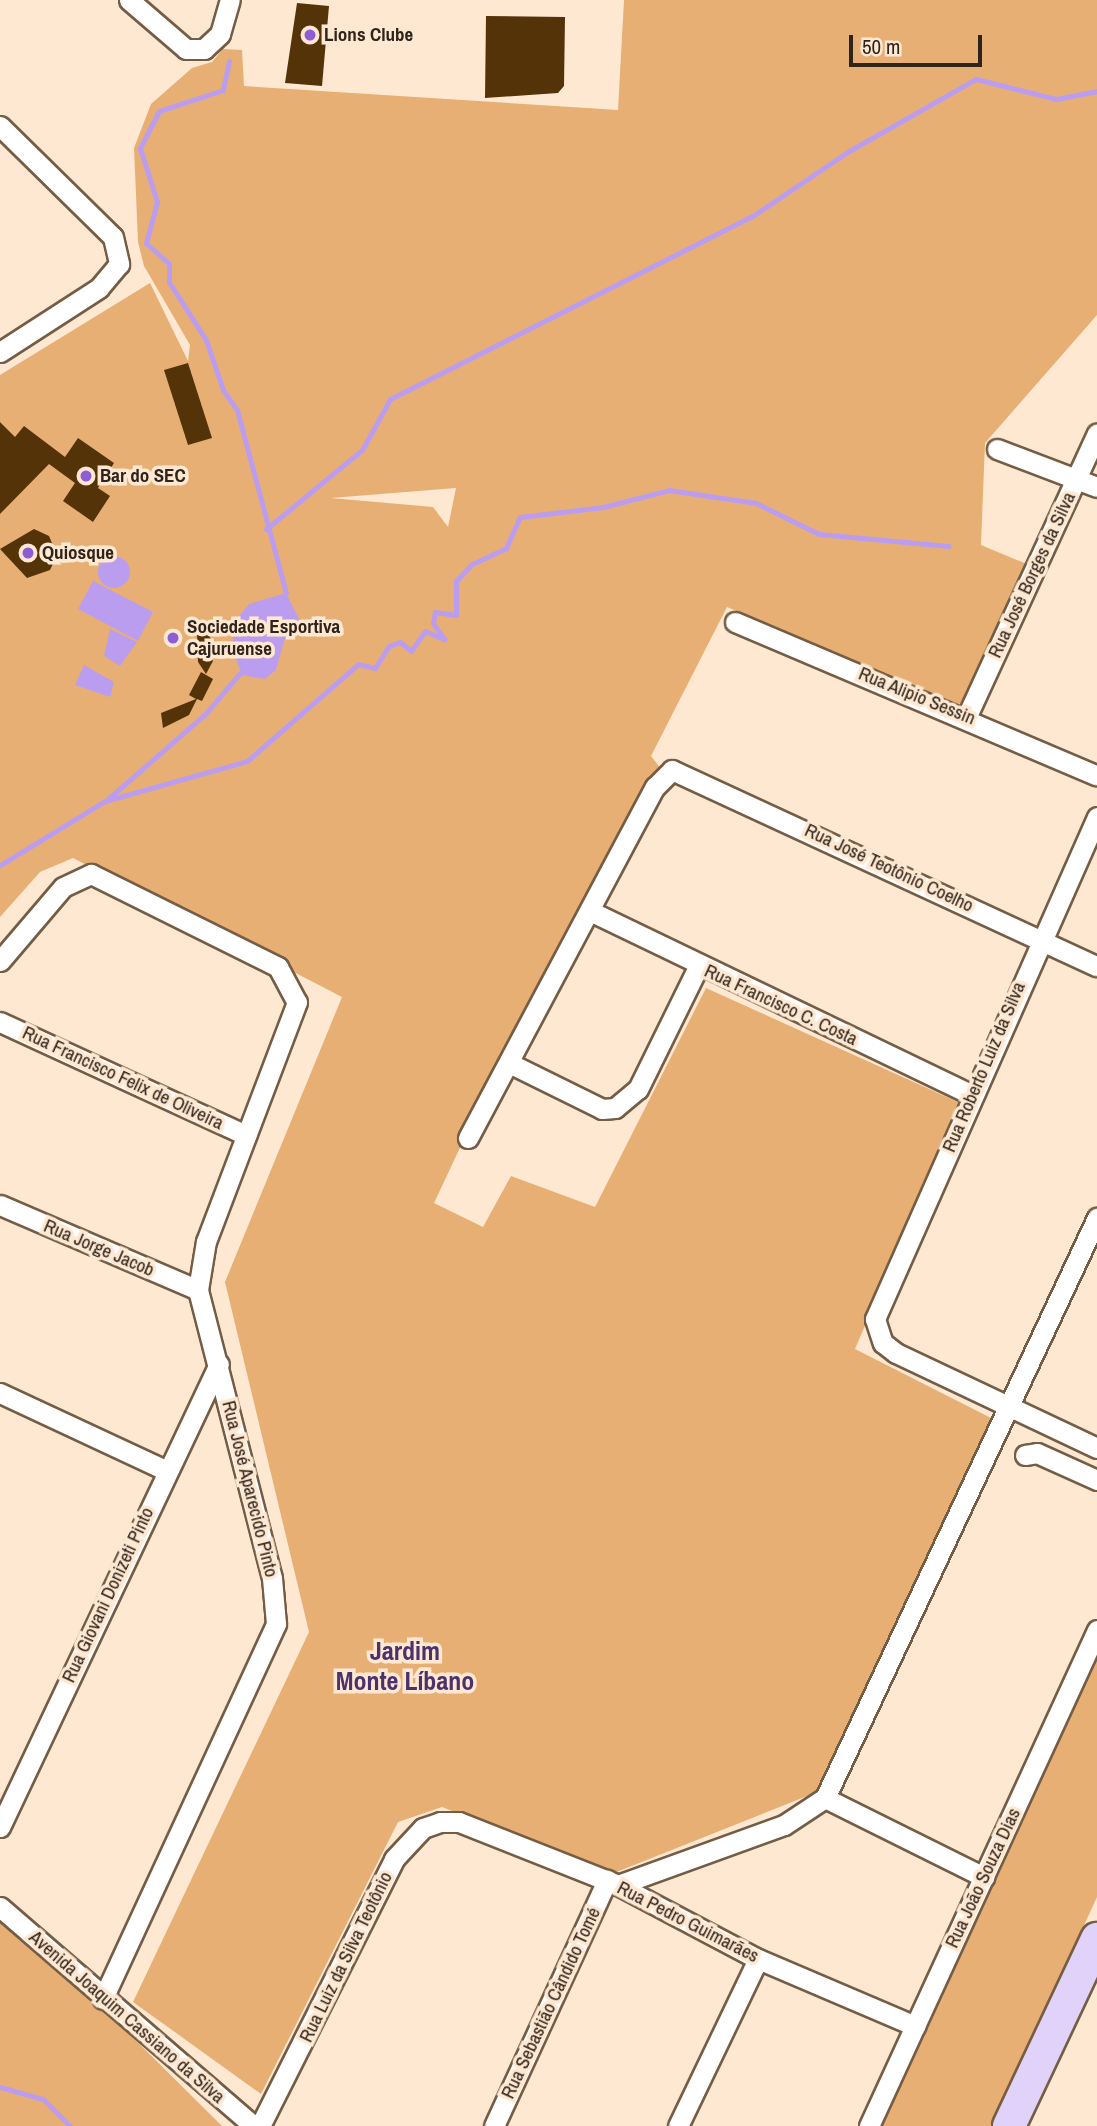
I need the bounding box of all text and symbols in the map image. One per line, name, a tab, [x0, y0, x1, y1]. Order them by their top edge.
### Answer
scale bar	[852, 21, 985, 65]
place label: Lions Clube	[324, 24, 413, 46]
marker: Lions Clube	[302, 27, 318, 43]
text: 50 m	[862, 32, 900, 61]
place label: Bar do SEC	[100, 465, 186, 487]
marker: Bar do SEC	[78, 468, 94, 484]
street label: Rua José Borges da Silva	[984, 489, 1080, 661]
place label: Quiosque	[42, 542, 114, 564]
marker: Quiosque	[20, 545, 36, 561]
place label: Sociedade Esportiva Cajuruense	[187, 616, 340, 660]
marker: Sociedade Esportiva Cajuruense	[165, 630, 181, 646]
street label: Rua Alipio Sessin	[855, 662, 979, 730]
street label: Rua José Teotônio Coelho	[801, 819, 977, 917]
street label: Rua Francisco C. Costa	[701, 960, 861, 1050]
street label: Rua Roberto Luiz da Silva	[938, 978, 1030, 1156]
street label: Rua Francisco Felix de Oliveira	[19, 1021, 227, 1135]
street label: Rua Jorge Jacob	[40, 1214, 158, 1282]
street label: Rua José Aparecido Pinto	[217, 1398, 283, 1580]
street label: Rua Giovani Donizeti Pinto	[57, 1504, 159, 1686]
district label: Jardim Monte Líbano	[336, 1635, 474, 1696]
street label: Rua João Souza Dias	[941, 1805, 1025, 1951]
street label: Rua Luiz da Silva Teotônio	[295, 1868, 397, 2046]
street label: Rua Pedro Guimarães	[613, 1876, 763, 1968]
street label: Rua Sebastião Cândido Tomé	[497, 1904, 605, 2102]
street label: Avenida Joaquim Cassiano da Silva	[25, 1926, 229, 2108]

